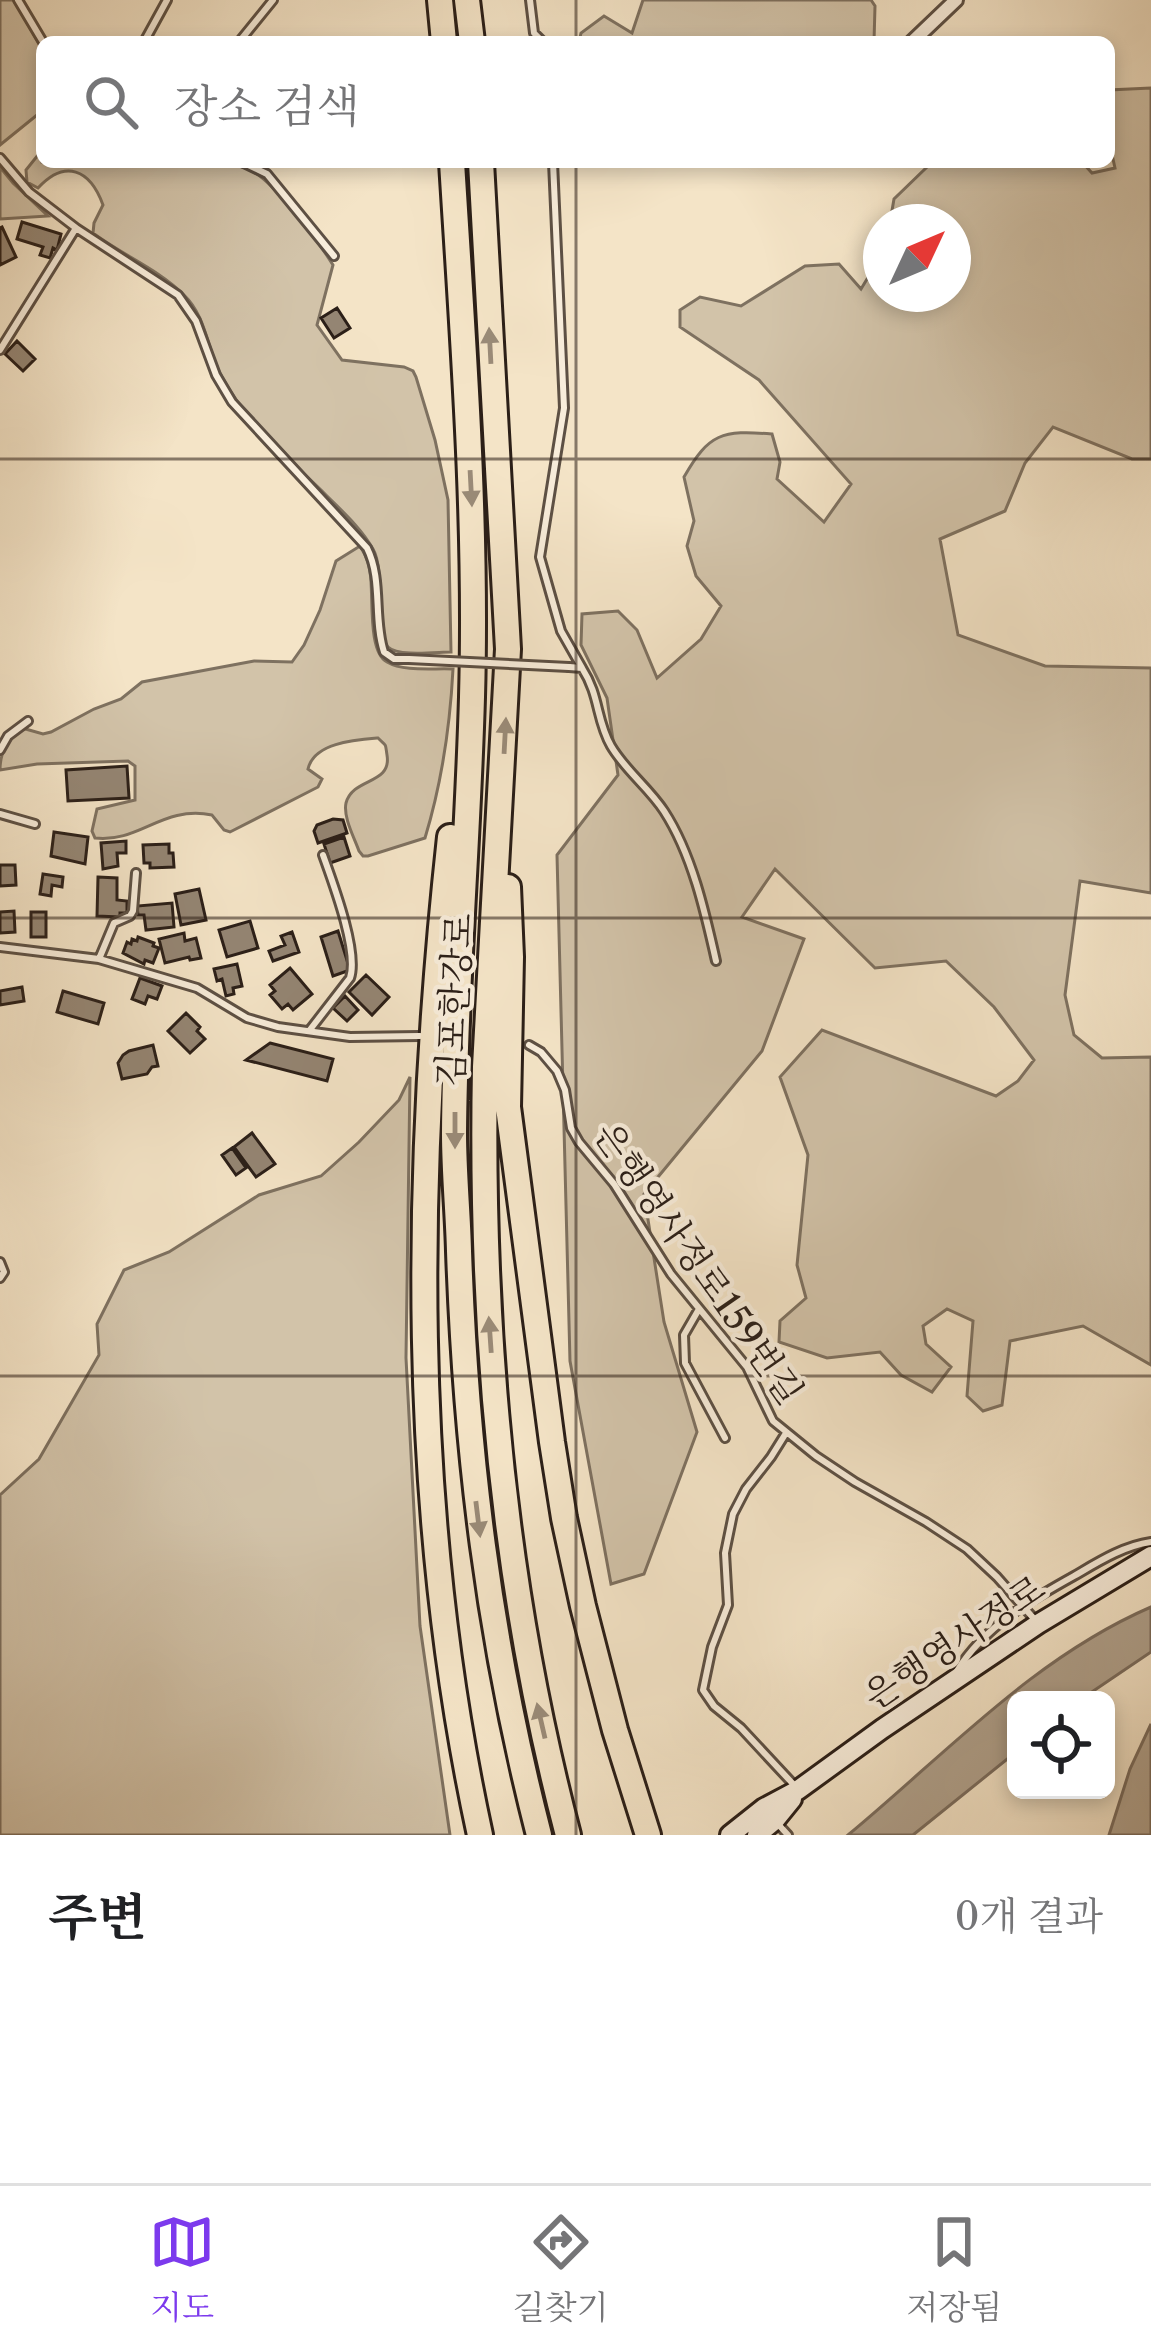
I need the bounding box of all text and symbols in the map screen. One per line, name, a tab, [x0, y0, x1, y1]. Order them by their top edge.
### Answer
search box	[36, 36, 1115, 168]
icon: search	[78, 69, 144, 135]
text: 장소 검색	[174, 78, 360, 134]
north arrow	[863, 204, 971, 312]
one-way arrow	[481, 327, 500, 365]
one-way arrow	[462, 470, 481, 508]
one-way arrow	[495, 717, 514, 754]
street label: 김포한강로	[427, 912, 481, 1088]
one-way arrow	[445, 1112, 465, 1150]
street label: 은행영사정로159번길	[585, 1114, 813, 1412]
one-way arrow	[480, 1316, 499, 1353]
one-way arrow	[469, 1501, 488, 1538]
street label: 은행영사정로	[855, 1565, 1053, 1719]
map controls	[1007, 1691, 1115, 1799]
button: locate	[1007, 1691, 1115, 1799]
one-way arrow	[531, 1702, 550, 1740]
text: 주변	[48, 1886, 147, 1948]
text: 0개 결과	[955, 1892, 1103, 1940]
tab: 지도	[149, 2209, 215, 2328]
tab: 길찾기	[513, 2209, 609, 2328]
tab: 저장됨	[906, 2209, 1002, 2328]

